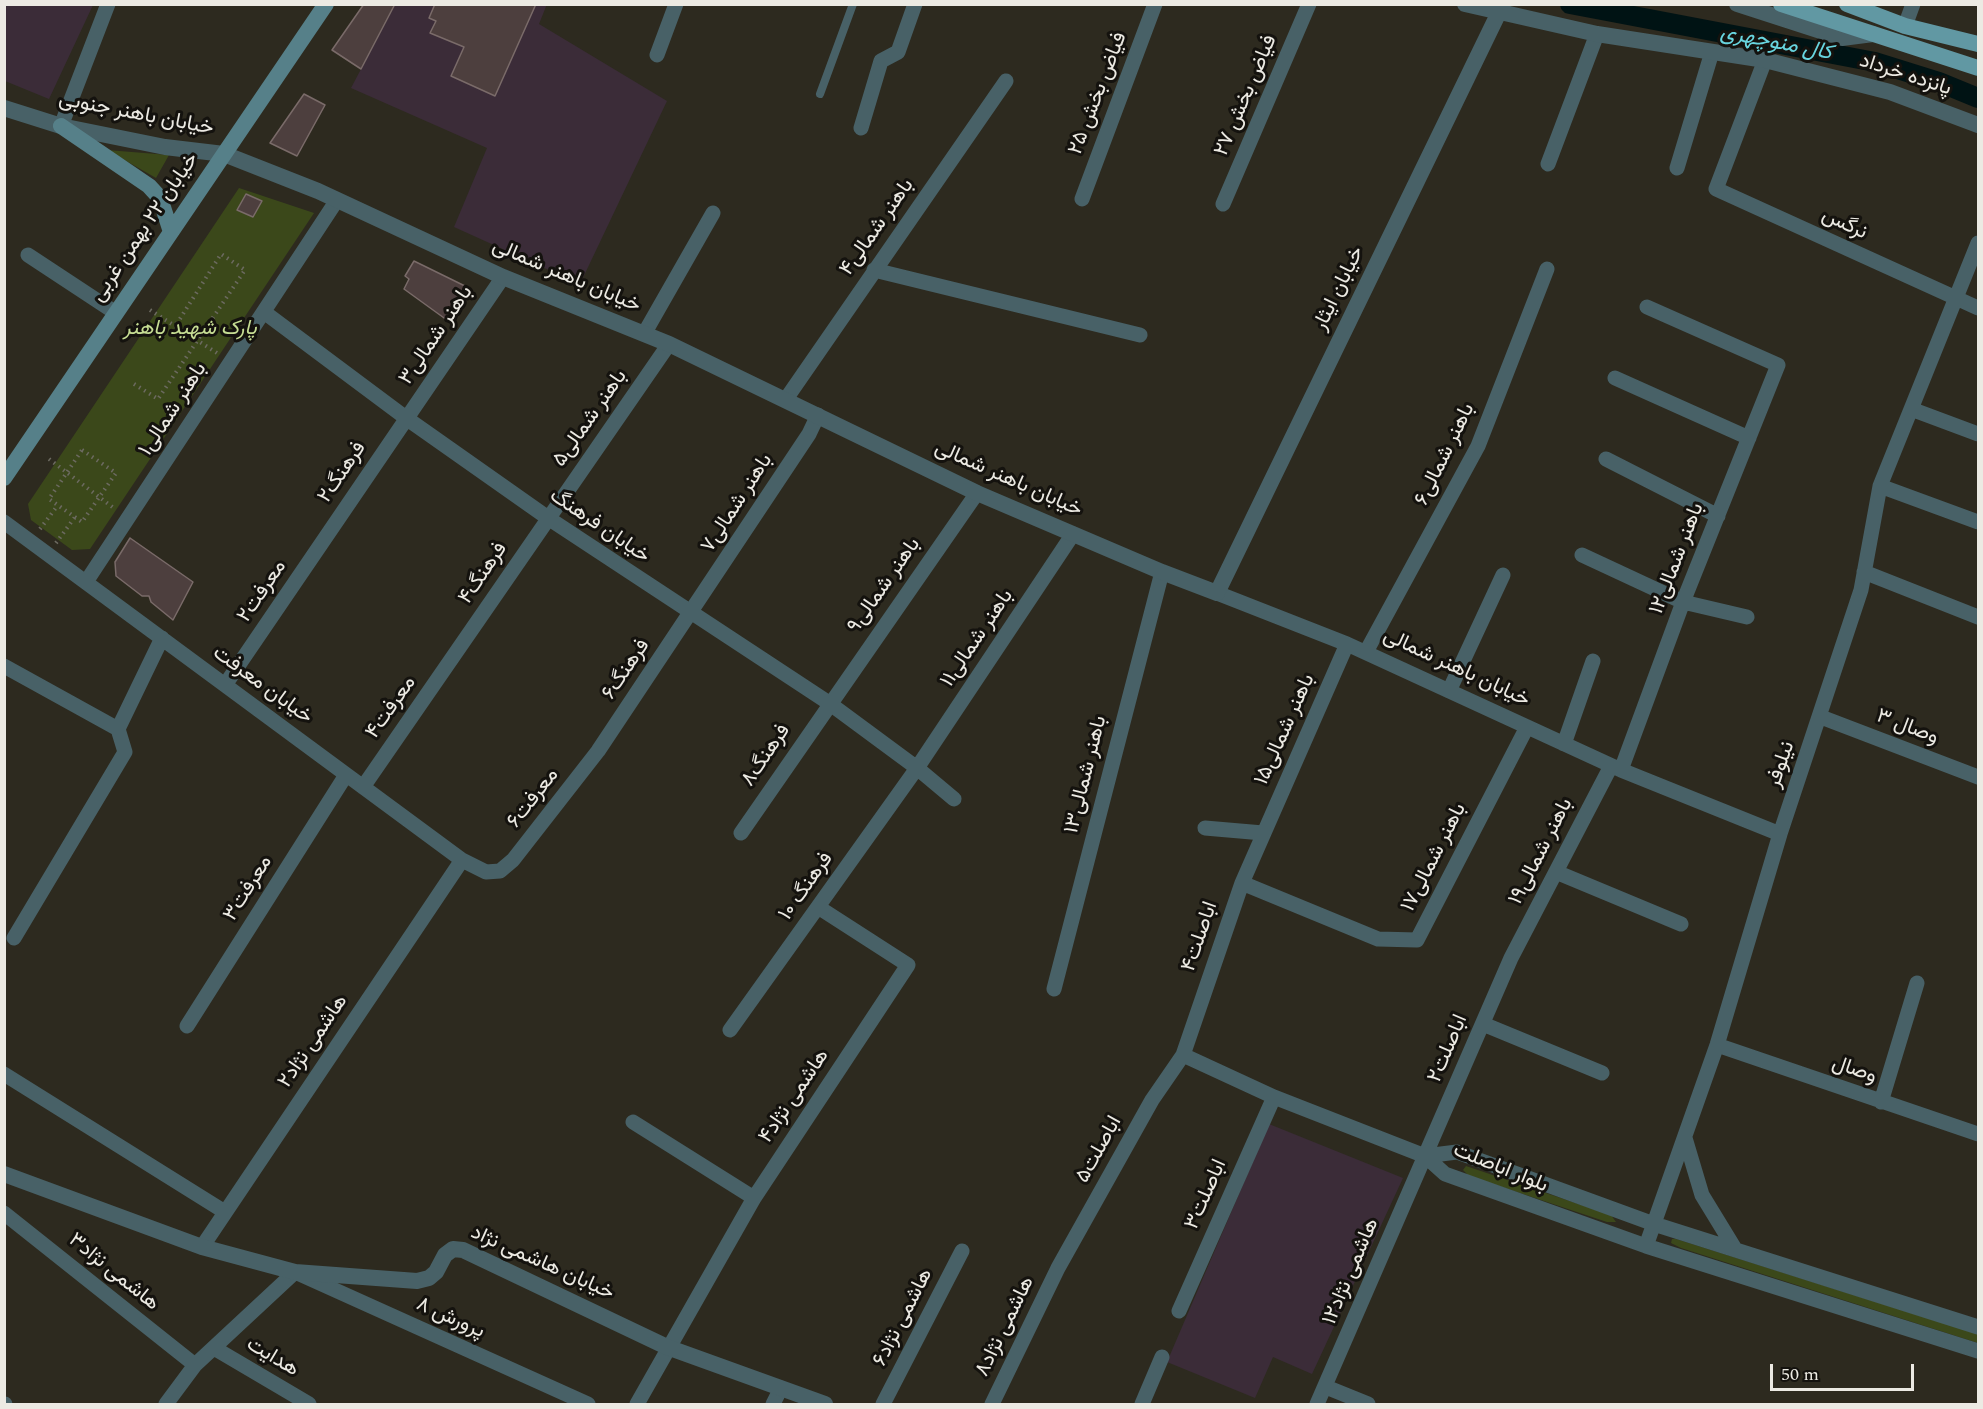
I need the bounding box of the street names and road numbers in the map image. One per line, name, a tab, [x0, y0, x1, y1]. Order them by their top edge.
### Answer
street label: فیاض بخش ۲۵	[1064, 29, 1134, 159]
street label: فیاض بخش ۲۷	[1210, 32, 1284, 160]
street label: پانزده خرداد	[1856, 49, 1954, 103]
street label: خیابان باهنر جنوبی	[56, 88, 216, 142]
street label: خیابان ۲۲ بهمن غربی	[87, 148, 205, 308]
street label: باهنر شمالی۴	[835, 175, 921, 281]
street label: نرگس	[1817, 204, 1871, 246]
street label: خیابان باهنر شمالی	[488, 234, 644, 320]
street label: خیابان ایثار	[1309, 243, 1371, 335]
street label: باهنر شمالی۳	[395, 282, 479, 390]
street label: باهنر شمالی۱	[134, 358, 214, 462]
street label: باهنر شمالی۵	[548, 366, 634, 472]
street label: باهنر شمالی۶	[1410, 400, 1482, 510]
street label: خیابان باهنر شمالی	[930, 436, 1086, 524]
street label: فرهنگ۲	[313, 438, 373, 508]
street label: باهنر شمالی۷	[697, 450, 779, 558]
street label: خیابان فرهنگ	[544, 484, 654, 570]
street label: باهنر شمالی۱۲	[1645, 500, 1711, 618]
street label: باهنر شمالی۹	[843, 533, 927, 639]
street label: فرهنگ۴	[454, 538, 514, 610]
street label: معرفت۲	[233, 556, 293, 628]
street label: باهنر شمالی۱۱	[936, 585, 1020, 693]
street label: خیابان باهنر شمالی	[1379, 624, 1533, 714]
street label: فرهنگ۶	[598, 635, 656, 705]
street label: خیابان معرفت	[207, 641, 317, 731]
street label: باهنر شمالی۱۵	[1250, 671, 1322, 789]
street label: معرفت۴	[361, 672, 423, 744]
street label: وصال ۳	[1872, 705, 1942, 751]
street label: باهنر شمالی۱۳	[1060, 714, 1114, 836]
street label: فرهنگ۸	[737, 720, 797, 792]
street label: نیلوفر	[1762, 739, 1802, 791]
street label: معرفت۶	[503, 764, 565, 834]
street label: باهنر شمالی۱۹	[1504, 794, 1580, 910]
street label: باهنر شمالی۱۷	[1397, 799, 1473, 917]
street label: فرهنگ ۱۰	[774, 848, 840, 926]
street label: معرفت۳	[219, 851, 279, 927]
street label: اباصلت۴	[1177, 899, 1225, 975]
street label: هاشمی نژاد۲	[274, 991, 354, 1093]
street label: اباصلت۲	[1423, 1011, 1475, 1087]
street label: هاشمی نژاد۴	[754, 1045, 836, 1149]
street label: وصال	[1828, 1052, 1880, 1090]
street label: اباصلت۵	[1071, 1112, 1129, 1188]
street label: بلوار اباصلت	[1449, 1139, 1551, 1199]
street label: اباصلت۳	[1180, 1156, 1234, 1234]
street label: هاشمی نژاد۱۲	[1318, 1215, 1386, 1329]
street label: خیابان هاشمی نژاد	[466, 1221, 618, 1307]
street label: هاشمی نژاد۳	[62, 1229, 164, 1317]
street label: هاشمی نژاد۶	[869, 1265, 939, 1371]
street label: هاشمی نژاد۸	[971, 1273, 1041, 1381]
street label: پرورش ۸	[412, 1293, 488, 1345]
street label: هدایت	[241, 1333, 303, 1383]

